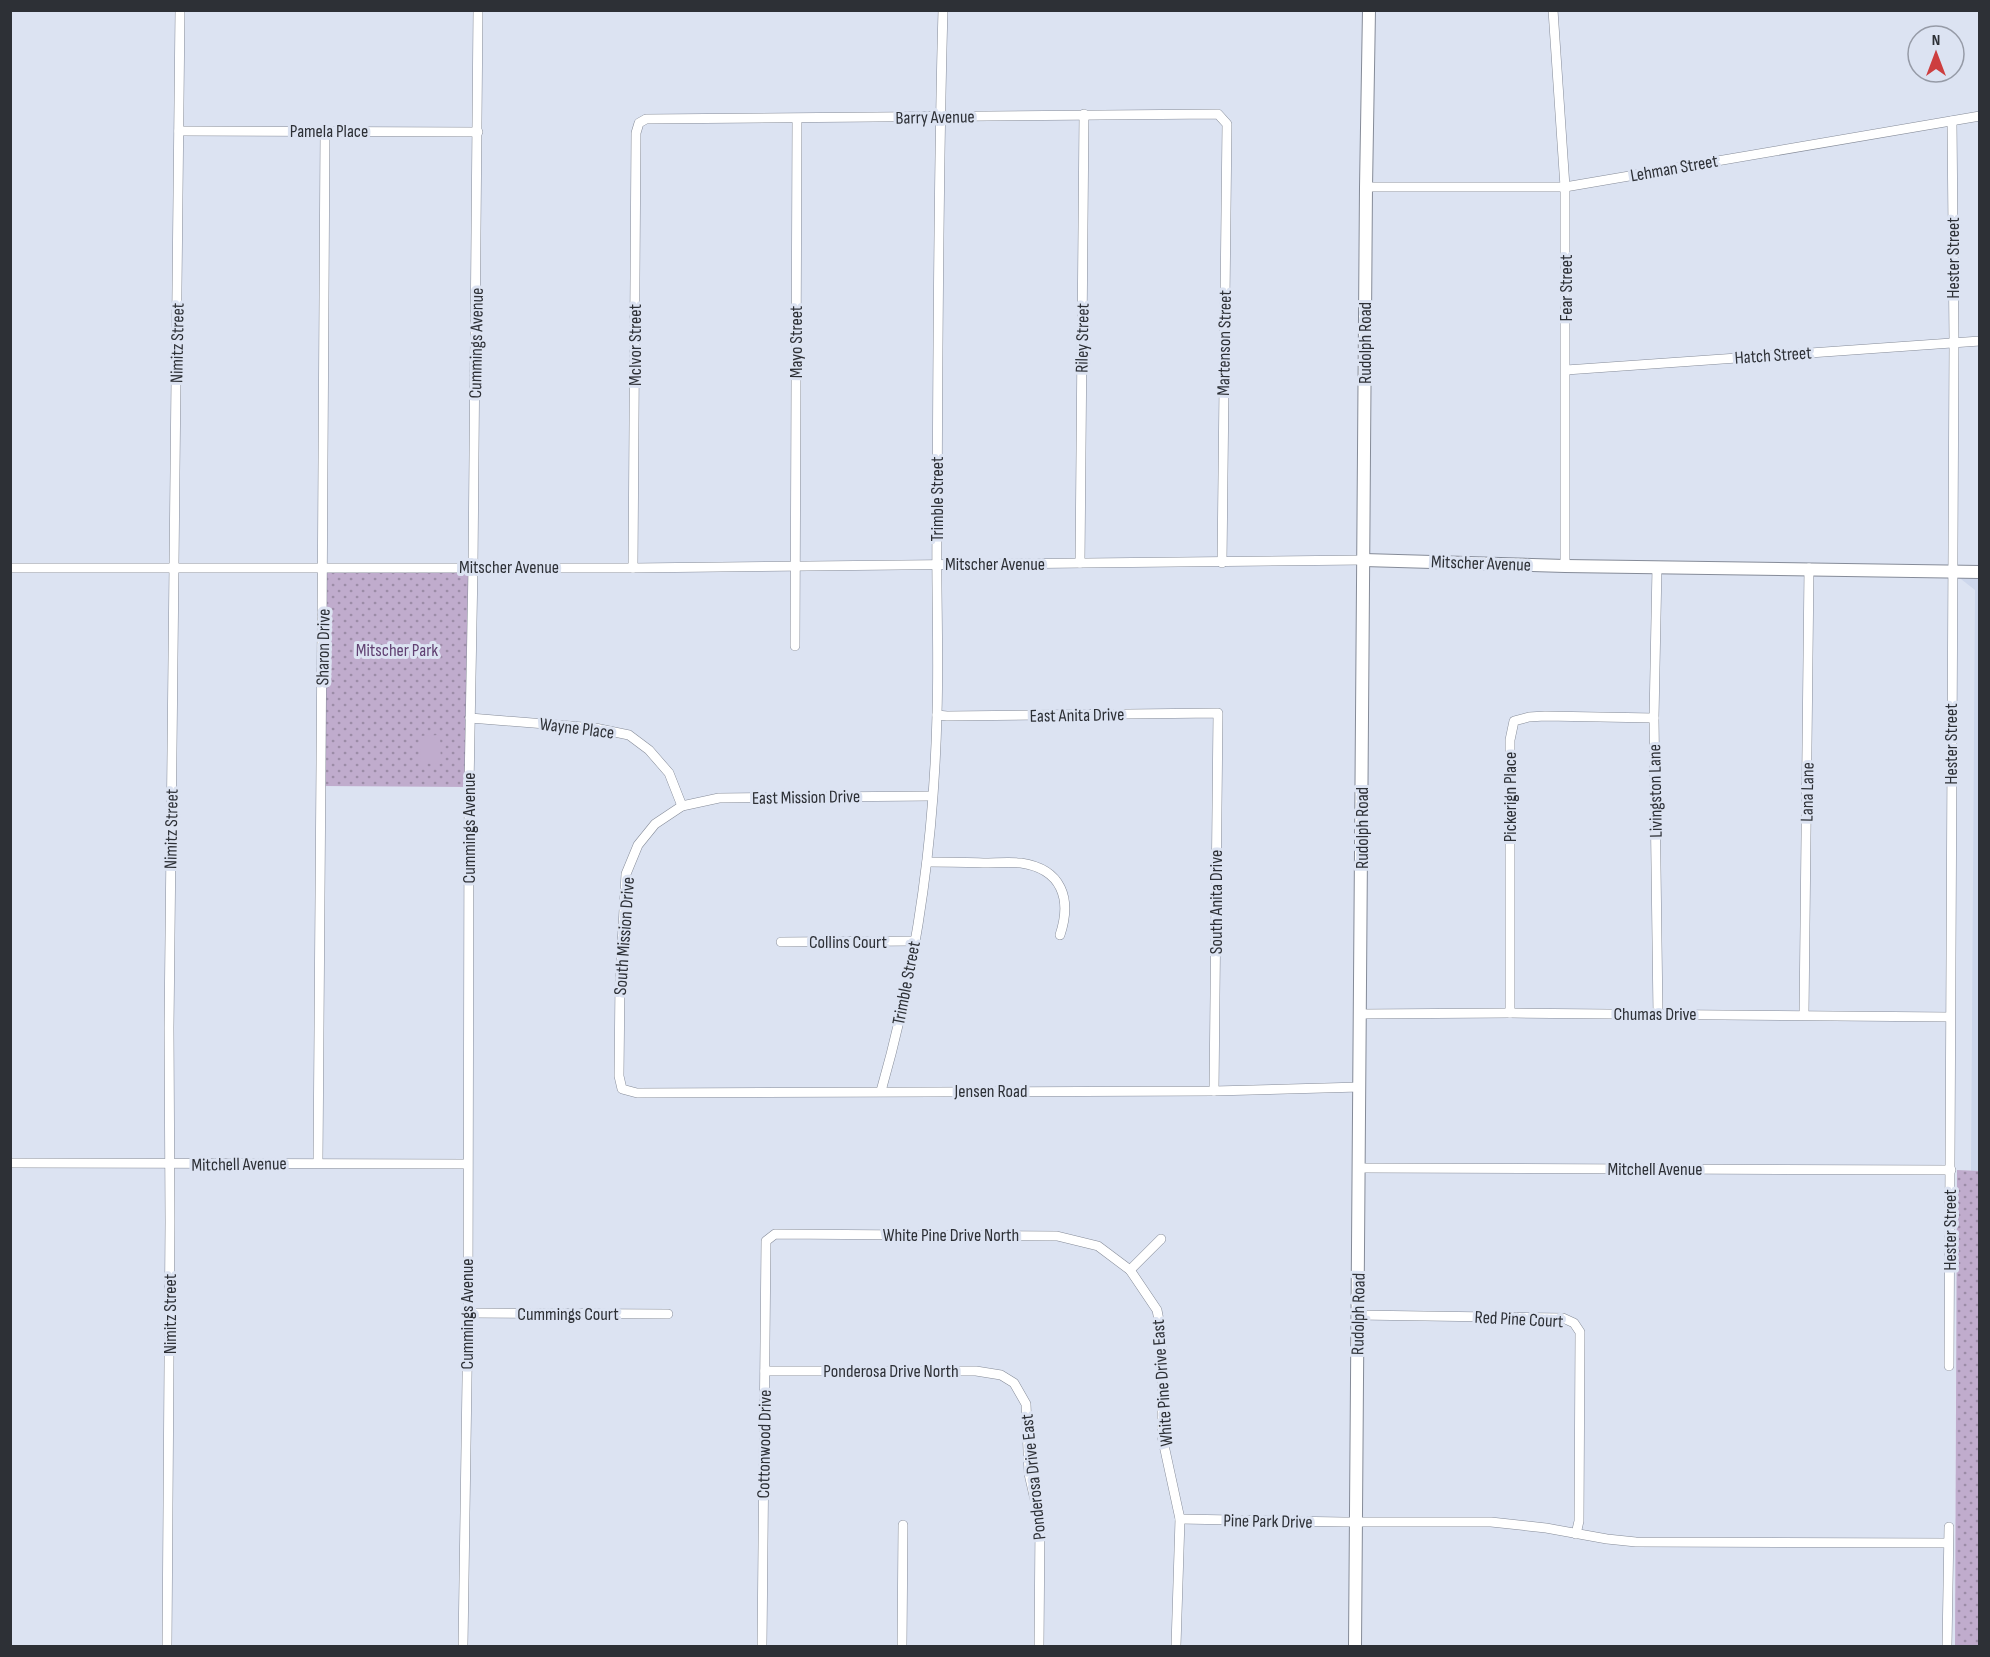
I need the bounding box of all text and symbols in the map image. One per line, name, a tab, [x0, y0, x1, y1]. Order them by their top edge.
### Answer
north arrow	[1906, 24, 1966, 84]
text: N	[1932, 31, 1940, 50]
street label: Barry Avenue	[895, 106, 975, 129]
street label: Pamela Place	[290, 121, 368, 142]
street label: Lehman Street	[1629, 150, 1720, 187]
street label: Hester Street	[1943, 217, 1964, 299]
street label: Fear Street	[1556, 254, 1577, 321]
street label: Cummings Avenue	[465, 287, 488, 399]
street label: Martenson Street	[1213, 289, 1236, 396]
street label: Nimitz Street	[166, 302, 189, 383]
street label: Riley Street	[1071, 302, 1094, 373]
street label: Rudolph Road	[1355, 302, 1376, 384]
street label: McIvor Street	[625, 304, 646, 386]
street label: Mayo Street	[786, 305, 807, 378]
street label: Hatch Street	[1734, 342, 1813, 369]
street label: Trimble Street	[927, 456, 948, 541]
street label: Mitscher Avenue	[1431, 551, 1531, 576]
street label: Mitscher Avenue	[945, 554, 1045, 575]
street label: Mitscher Avenue	[459, 557, 559, 578]
street label: Sharon Drive	[312, 608, 335, 686]
park label: Mitscher Park	[356, 640, 438, 661]
street label: Hester Street	[1941, 703, 1962, 785]
street label: East Anita Drive	[1030, 704, 1124, 727]
street label: Wayne Place	[538, 714, 615, 743]
street label: Livingston Lane	[1644, 744, 1667, 838]
street label: Pickerign Place	[1500, 752, 1521, 842]
street label: Lana Lane	[1796, 762, 1819, 822]
street label: Cummings Avenue	[459, 773, 480, 883]
street label: East Mission Drive	[752, 786, 860, 809]
street label: Rudolph Road	[1352, 787, 1373, 869]
street label: Nimitz Street	[160, 788, 183, 869]
street label: South Anita Drive	[1206, 850, 1227, 954]
street label: South Mission Drive	[610, 876, 639, 996]
street label: Collins Court	[809, 932, 887, 953]
street label: Trimble Street	[888, 939, 925, 1027]
street label: Chumas Drive	[1613, 1004, 1697, 1025]
street label: Jensen Road	[954, 1081, 1027, 1102]
street label: Mitchell Avenue	[191, 1153, 287, 1176]
street label: Mitchell Avenue	[1607, 1159, 1703, 1180]
street label: Hester Street	[1940, 1189, 1961, 1271]
street label: White Pine Drive North	[883, 1225, 1019, 1246]
street label: Cummings Avenue	[457, 1259, 478, 1369]
street label: Nimitz Street	[160, 1273, 181, 1354]
street label: Rudolph Road	[1347, 1273, 1370, 1355]
street label: Cummings Court	[517, 1304, 619, 1325]
street label: Red Pine Court	[1474, 1307, 1564, 1332]
street label: White Pine Drive East	[1148, 1318, 1177, 1447]
street label: Ponderosa Drive North	[823, 1361, 959, 1382]
street label: Cottonwood Drive	[753, 1389, 776, 1499]
street label: Ponderosa Drive East	[1016, 1413, 1051, 1541]
street label: Pine Park Drive	[1223, 1510, 1313, 1533]

